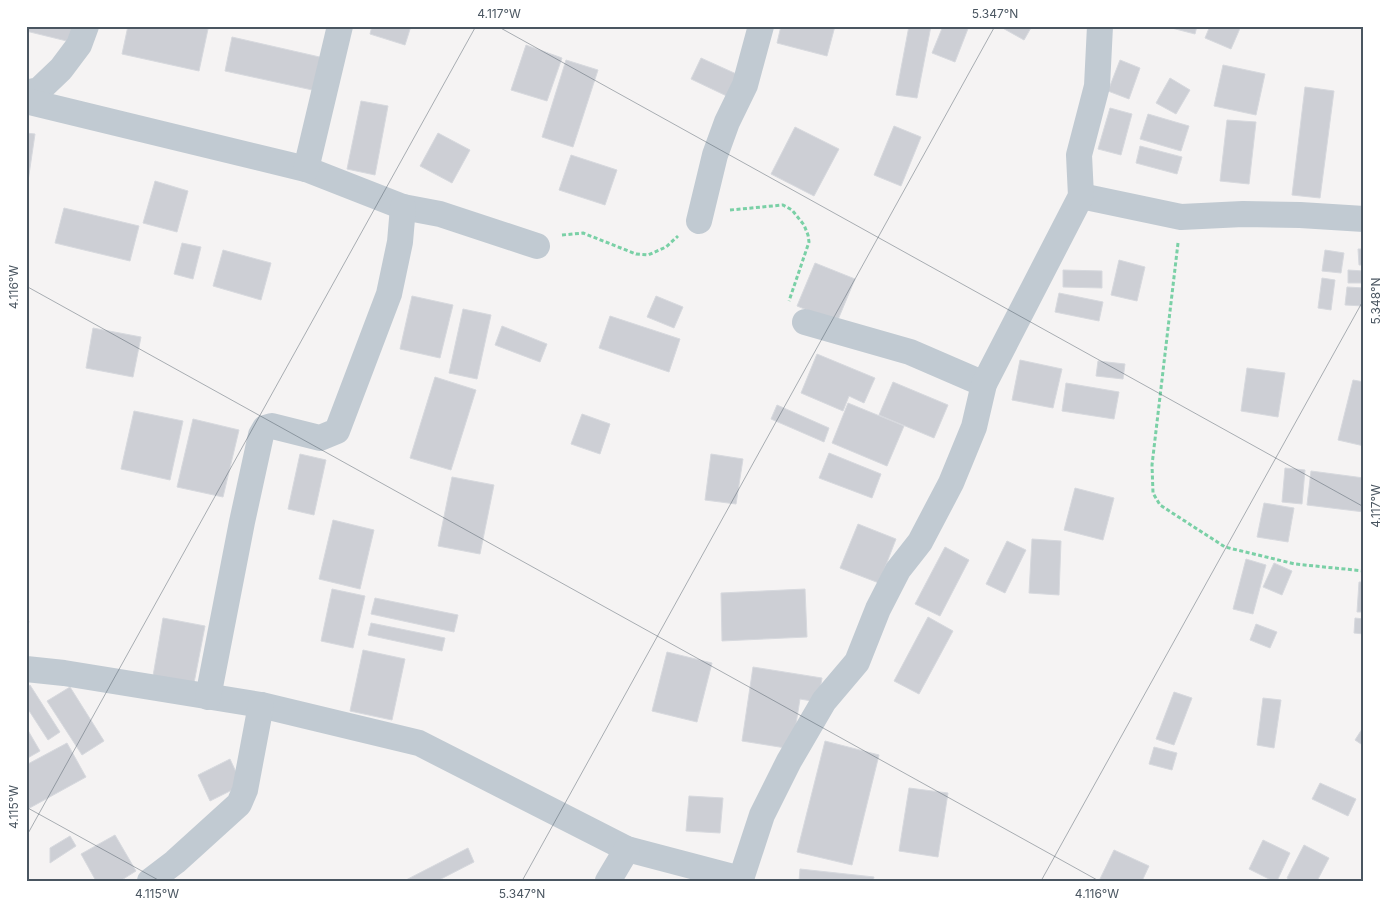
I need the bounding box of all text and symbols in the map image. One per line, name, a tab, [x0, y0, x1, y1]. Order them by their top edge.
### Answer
text: 4.117°W	[477, 6, 521, 21]
text: 5.347°N	[972, 6, 1018, 21]
text: 4.116°W	[6, 265, 21, 309]
text: 5.348°N	[1368, 277, 1383, 325]
text: 4.117°W	[1368, 484, 1383, 528]
text: 4.115°W	[6, 785, 21, 829]
text: 4.115°W	[135, 886, 179, 901]
text: 5.347°N	[499, 886, 545, 901]
text: 4.116°W	[1075, 886, 1119, 901]

